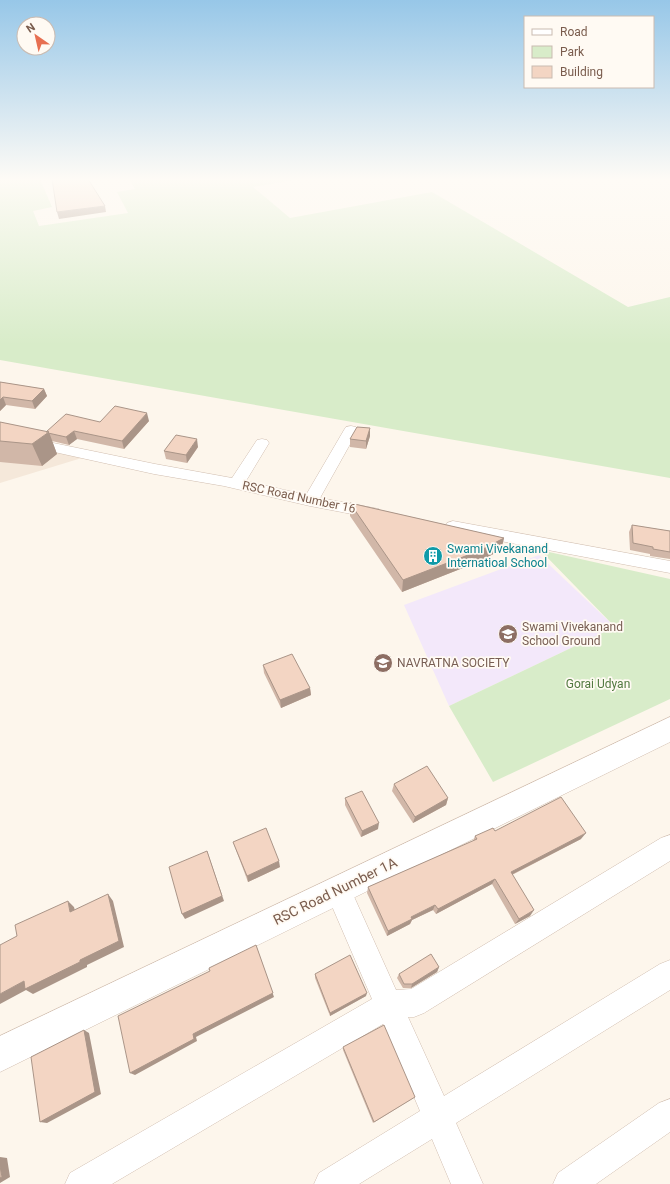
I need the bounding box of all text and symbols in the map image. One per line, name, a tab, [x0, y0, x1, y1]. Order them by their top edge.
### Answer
north arrow	[16, 16, 56, 56]
legend	[524, 16, 654, 88]
text: N	[24, 20, 38, 36]
text: Road	[560, 25, 588, 39]
text: Park	[560, 45, 585, 59]
text: Building	[560, 65, 603, 79]
street label: RSC Road Number 16	[241, 478, 357, 516]
place label: Swami Vivekanand Internatioal School	[447, 542, 548, 570]
building icon: Swami Vivekanand Internatioal School	[422, 545, 444, 567]
place label: Swami Vivekanand School Ground	[522, 620, 623, 648]
school or university icon: Swami Vivekanand School Ground	[497, 623, 519, 645]
school or university icon: NAVRATNA SOCIETY	[372, 652, 394, 674]
place label: NAVRATNA SOCIETY	[397, 656, 510, 670]
park label: Gorai Udyan	[566, 677, 630, 691]
street label: RSC Road Number 1A	[271, 854, 399, 928]

